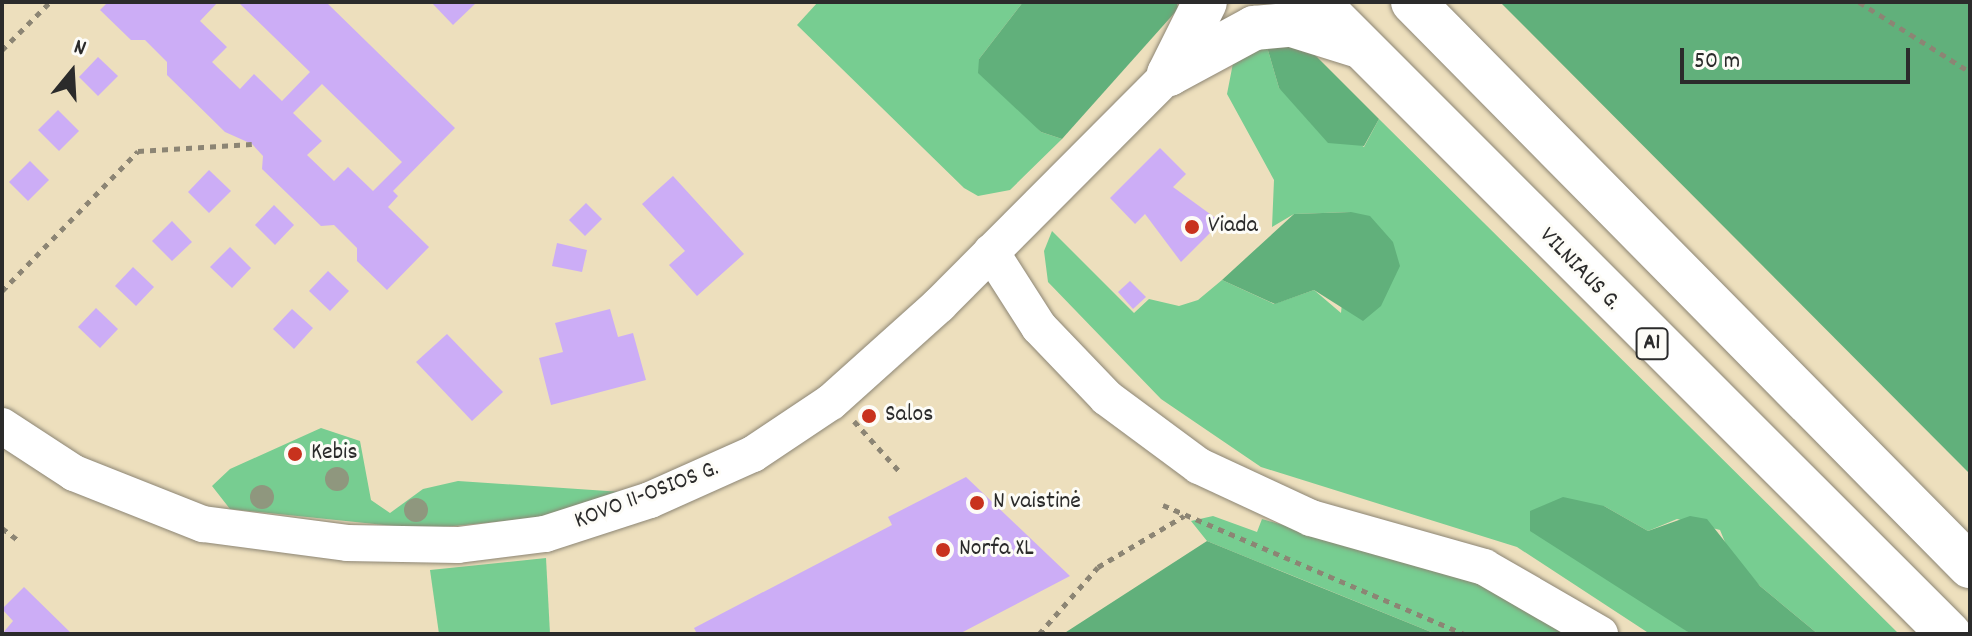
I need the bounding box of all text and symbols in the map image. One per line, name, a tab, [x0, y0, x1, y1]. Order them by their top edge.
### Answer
north arrow	[32, 32, 112, 112]
text: N	[70, 32, 90, 65]
scale bar	[1684, 32, 1914, 82]
text: 50 m	[1694, 45, 1740, 79]
place label: Viada	[1208, 213, 1258, 241]
marker: Viada	[1183, 218, 1201, 236]
street label: VILNIAUS G.	[1532, 222, 1626, 318]
road number: A1	[1634, 326, 1670, 362]
place label: Salos	[885, 402, 933, 430]
marker: Salos	[860, 407, 878, 425]
place label: Kebis	[311, 440, 358, 468]
marker: Kebis	[286, 445, 304, 463]
street label: KOVO 11-OSIOS G.	[571, 455, 723, 537]
place label: N vaistinė	[993, 489, 1081, 517]
marker: N vaistinė	[968, 494, 986, 512]
place label: Norfa XL	[959, 536, 1034, 564]
marker: Norfa XL	[934, 541, 952, 559]

